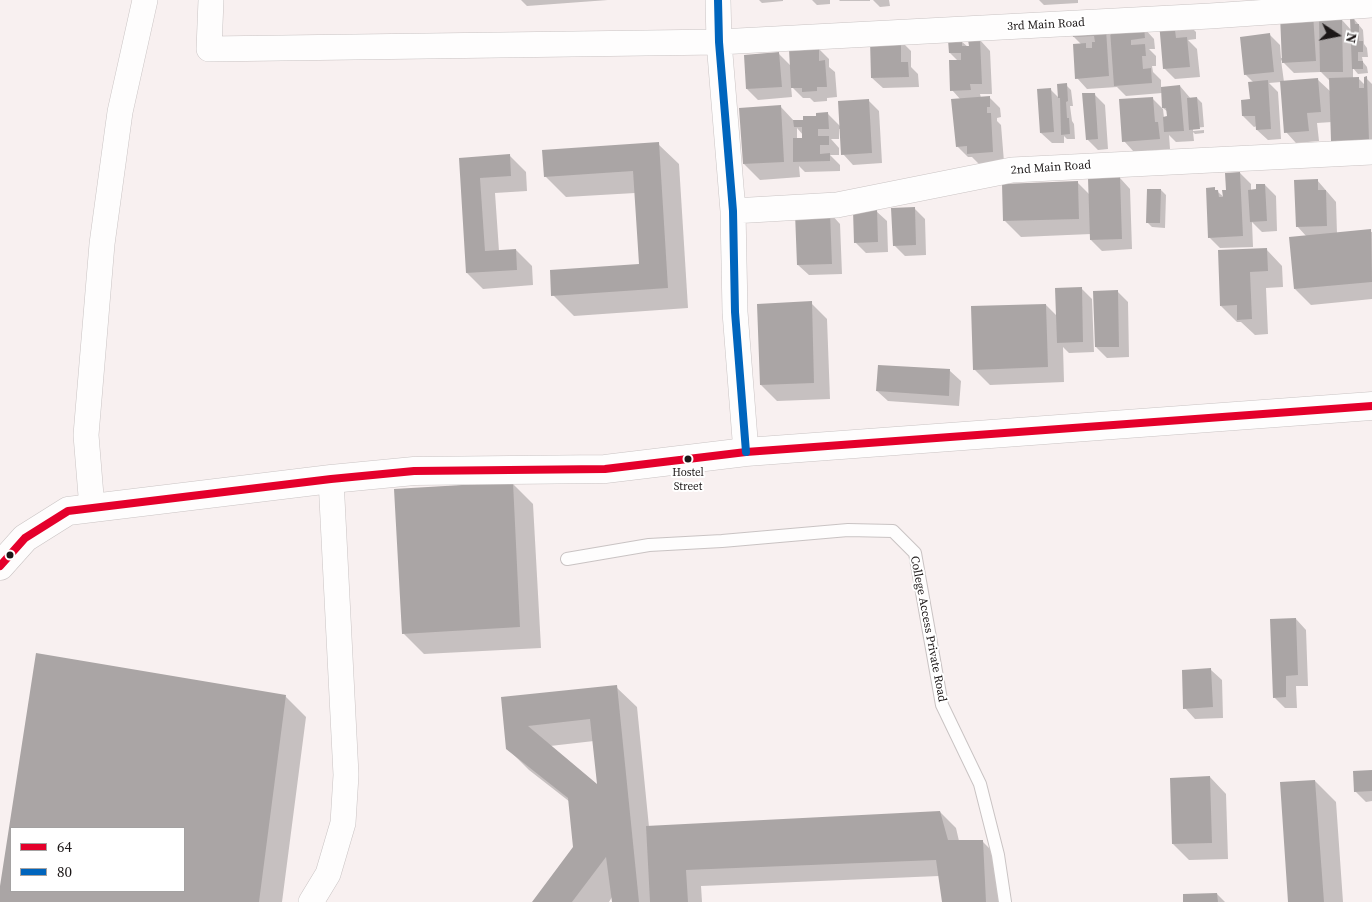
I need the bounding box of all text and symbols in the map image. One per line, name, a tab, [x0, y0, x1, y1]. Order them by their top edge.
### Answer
north arrow	[1312, 10, 1362, 60]
street label: 3rd Main Road	[1007, 16, 1085, 34]
text: N	[1341, 31, 1363, 45]
street label: 2nd Main Road	[1010, 158, 1092, 178]
marker: Hostel Street	[683, 454, 693, 464]
place label: Hostel Street	[672, 466, 704, 492]
unlabelled marker	[5, 550, 15, 560]
street label: College Access Private Road	[907, 555, 949, 703]
legend	[10, 827, 185, 892]
text: 64	[57, 836, 72, 857]
text: 80	[57, 861, 72, 882]

